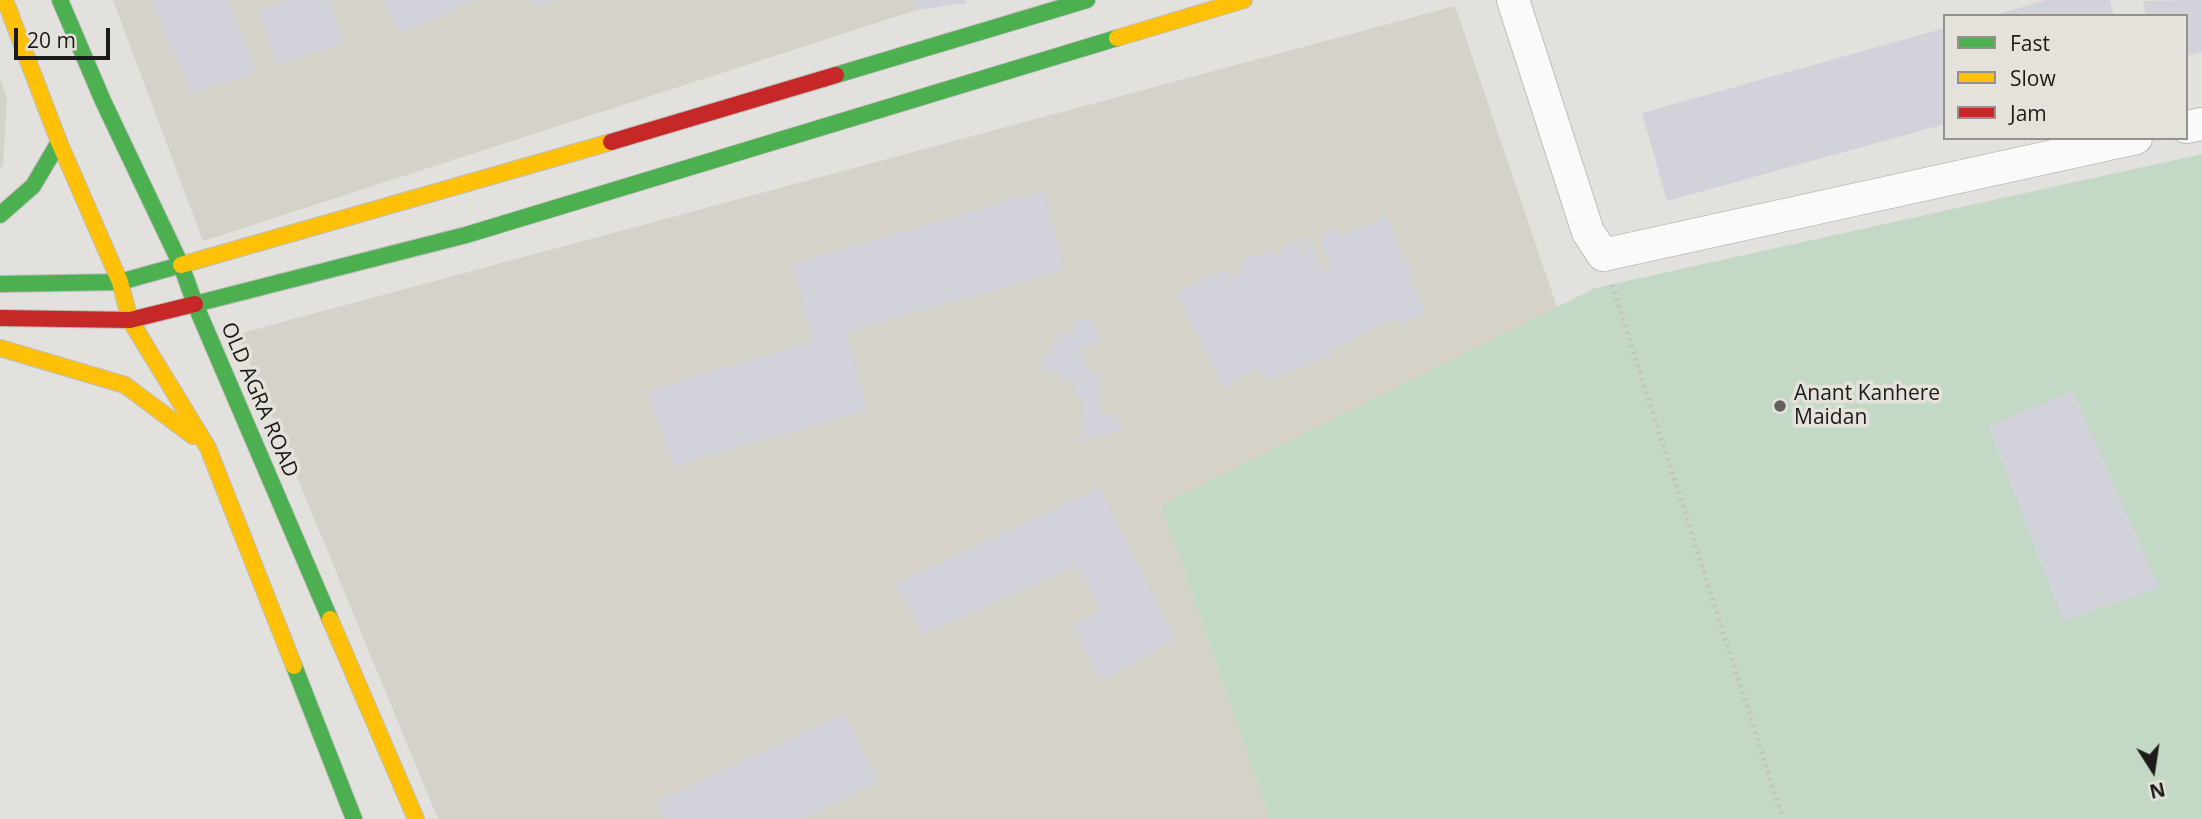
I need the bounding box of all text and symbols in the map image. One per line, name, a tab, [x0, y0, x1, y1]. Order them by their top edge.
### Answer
scale bar	[18, 14, 114, 58]
legend	[1943, 14, 2188, 140]
text: 20 m	[27, 26, 76, 54]
text: Fast	[2010, 29, 2050, 57]
text: Slow	[2010, 64, 2056, 92]
text: Jam	[2010, 99, 2047, 127]
street label: OLD AGRA ROAD	[215, 319, 303, 481]
place label: Anant Kanhere Maidan	[1794, 381, 1940, 431]
marker: Anant Kanhere Maidan	[1772, 398, 1788, 414]
north arrow	[2118, 735, 2188, 805]
text: N	[2147, 776, 2168, 805]

